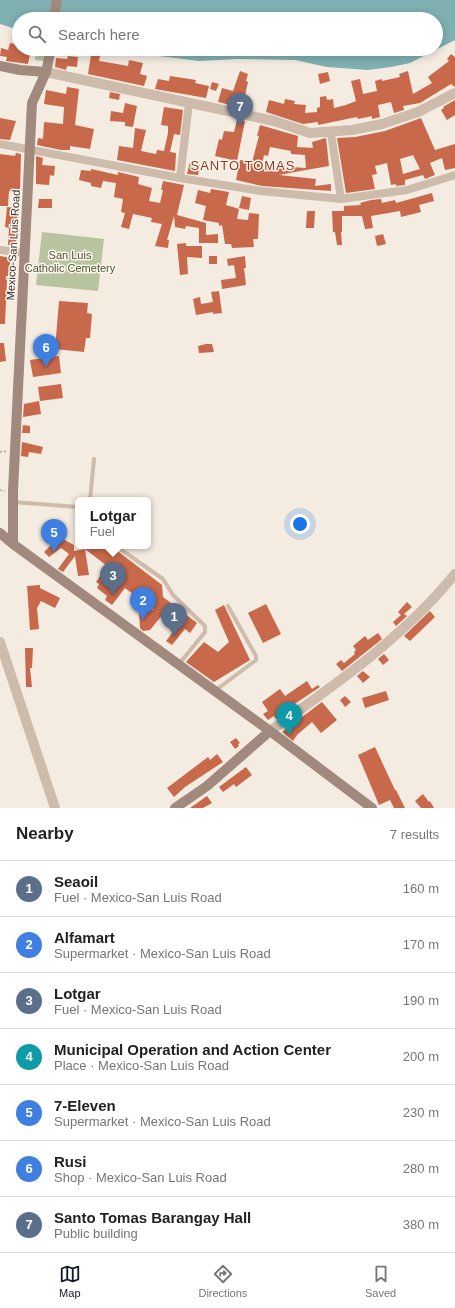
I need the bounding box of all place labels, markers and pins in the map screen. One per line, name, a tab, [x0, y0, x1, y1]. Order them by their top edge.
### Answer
pin: 7	[227, 93, 253, 126]
pin: 6	[33, 334, 59, 367]
pin: 5	[41, 519, 67, 552]
pin: 3	[100, 562, 126, 595]
pin: 2	[130, 587, 156, 620]
pin: 1	[161, 603, 187, 636]
pin: 4	[276, 702, 302, 735]

